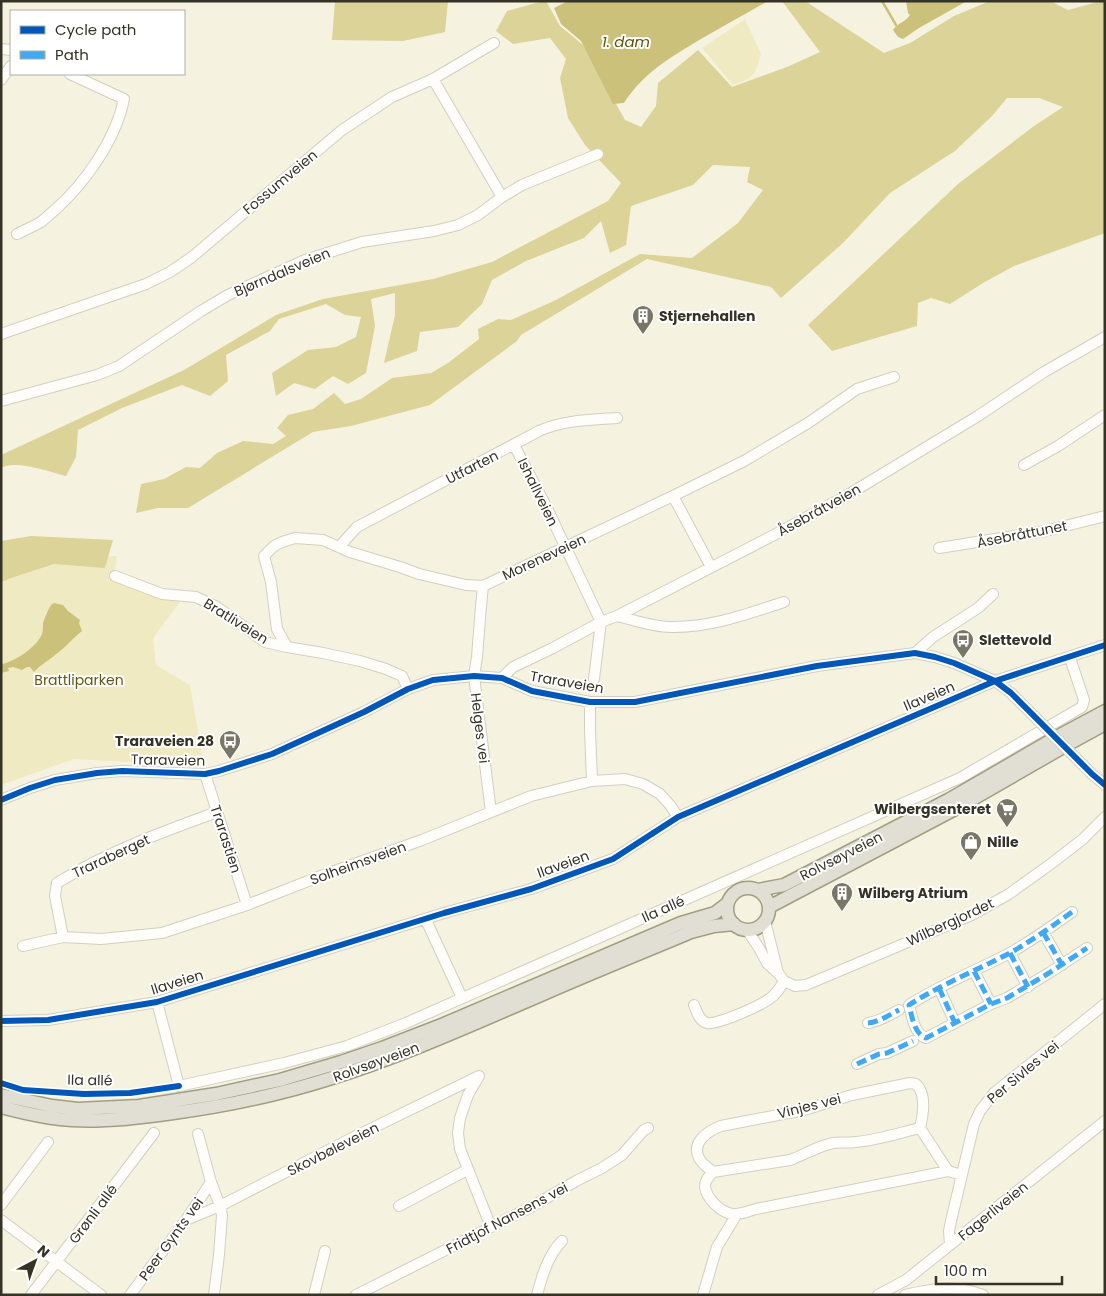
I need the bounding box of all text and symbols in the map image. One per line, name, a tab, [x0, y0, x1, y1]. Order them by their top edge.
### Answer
legend	[10, 10, 185, 75]
text: Cycle path	[55, 19, 136, 40]
water label: 1. dam	[602, 31, 650, 52]
text: Path	[55, 44, 89, 65]
street label: Fossumveien	[238, 145, 322, 219]
street label: Bjørndalsveien	[231, 243, 333, 301]
building icon: Stjernehallen	[631, 304, 655, 335]
place label: Stjernehallen	[659, 306, 755, 326]
street label: Utfarten	[442, 445, 502, 489]
street label: Ishallveien	[513, 455, 563, 529]
street label: Åsebråtveien	[774, 479, 864, 541]
street label: Åsebråttunet	[975, 515, 1069, 553]
street label: Moreneveien	[499, 529, 589, 585]
street label: Bratliveien	[200, 593, 272, 649]
bus stop icon: Slettevold	[951, 628, 975, 659]
place label: Slettevold	[979, 630, 1052, 650]
street label: Traraveien	[529, 666, 605, 698]
park label: Brattliparken	[34, 670, 124, 690]
street label: Ilaveien	[900, 676, 958, 716]
street label: Helges vei	[466, 692, 494, 764]
bus stop icon: Traraveien 28	[218, 729, 242, 760]
place label: Traraveien 28	[115, 731, 214, 751]
street label: Traraveien	[131, 749, 205, 771]
supermarket icon: Wilbergsenteret	[995, 797, 1019, 828]
place label: Wilbergsenteret	[874, 799, 991, 819]
street label: Trarastien	[206, 802, 246, 876]
street label: Rolvsøyveien	[796, 827, 886, 885]
street label: Traraberget	[69, 829, 153, 883]
shop icon: Nille	[959, 830, 983, 861]
place label: Nille	[987, 832, 1019, 852]
street label: Solheimsveien	[307, 836, 409, 890]
street label: Ilaveien	[534, 845, 592, 883]
building icon: Wilberg Atrium	[830, 881, 854, 912]
place label: Wilberg Atrium	[858, 883, 968, 903]
street label: Ila allé	[638, 891, 688, 927]
street label: Wilbergjordet	[903, 893, 997, 951]
street label: Ilaveien	[148, 965, 206, 999]
street label: Per Sivles vei	[983, 1036, 1063, 1108]
street label: Rolvsøyveien	[330, 1037, 422, 1087]
street label: Ila allé	[67, 1070, 113, 1090]
street label: Vinjes vei	[775, 1088, 843, 1124]
street label: Skovbøleveien	[284, 1117, 382, 1181]
street label: Fridtjof Nansens vei	[443, 1177, 571, 1259]
street label: Fagerliveien	[954, 1177, 1032, 1245]
street label: Grønli allé	[64, 1180, 122, 1248]
street label: Peer Gynts vei	[134, 1193, 208, 1285]
north arrow	[10, 1236, 60, 1286]
text: N	[33, 1240, 54, 1262]
scale bar	[936, 1254, 1062, 1286]
text: 100 m	[944, 1260, 987, 1281]

